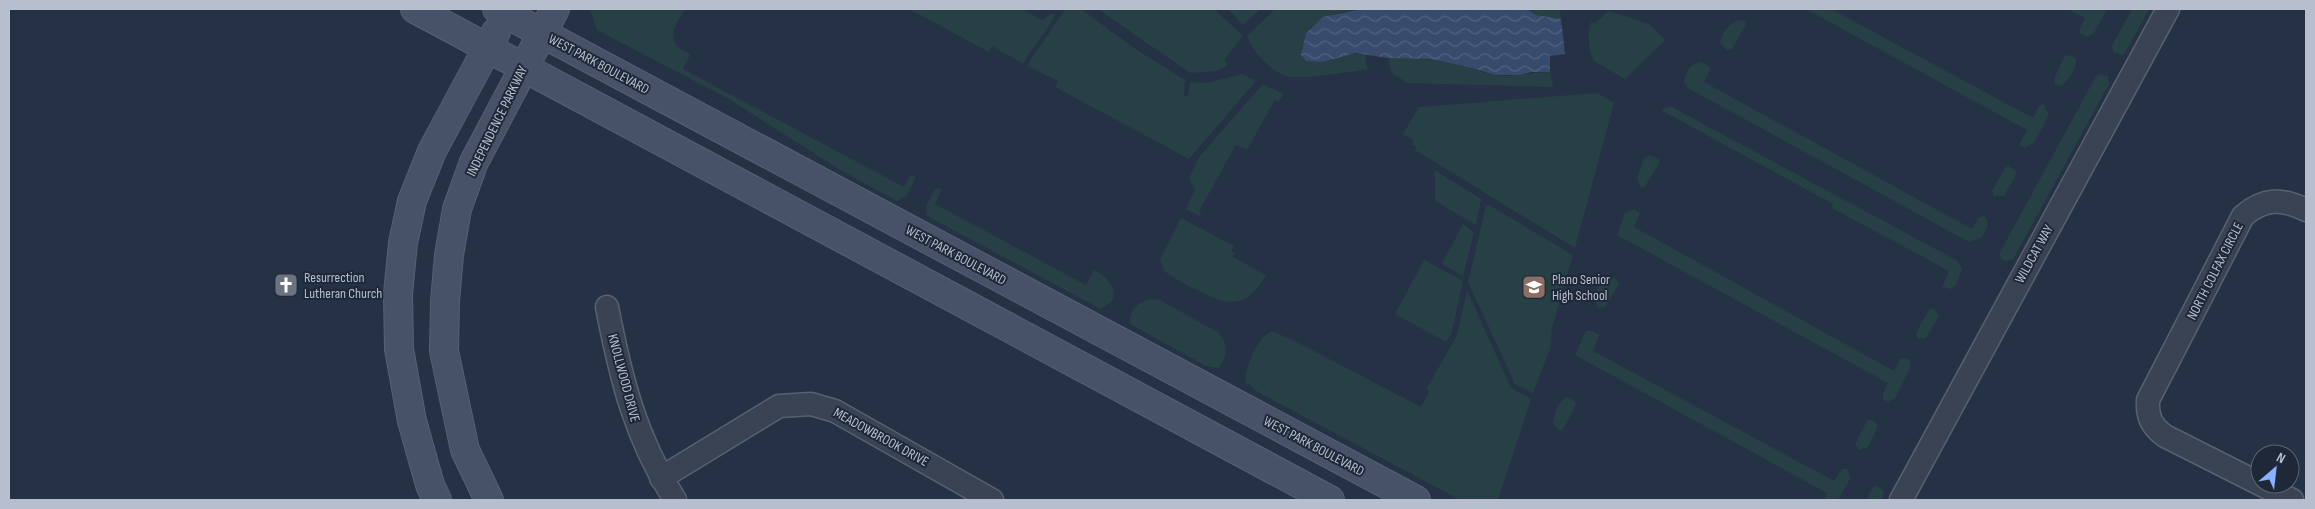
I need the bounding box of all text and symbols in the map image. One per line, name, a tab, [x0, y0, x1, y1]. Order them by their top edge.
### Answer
street label: WEST PARK BOULEVARD	[546, 30, 652, 98]
street label: INDEPENDENCE PARKWAY	[463, 63, 531, 179]
street label: NORTH COLFAX CIRCLE	[2183, 219, 2247, 323]
street label: WEST PARK BOULEVARD	[903, 221, 1009, 289]
street label: WILDCAT WAY	[2011, 222, 2057, 286]
place label: Resurrection Lutheran Church	[304, 269, 382, 302]
place label: Plano Senior High School	[1552, 271, 1610, 304]
church icon: Resurrection Lutheran Church	[273, 272, 299, 298]
school or university icon: Plano Senior High School	[1521, 274, 1547, 300]
street label: KNOLLWOOD DRIVE	[604, 332, 644, 424]
street label: MEADOWBROOK DRIVE	[831, 404, 932, 470]
street label: WEST PARK BOULEVARD	[1261, 412, 1367, 480]
north arrow	[2250, 444, 2300, 494]
text: N	[2274, 449, 2288, 467]

